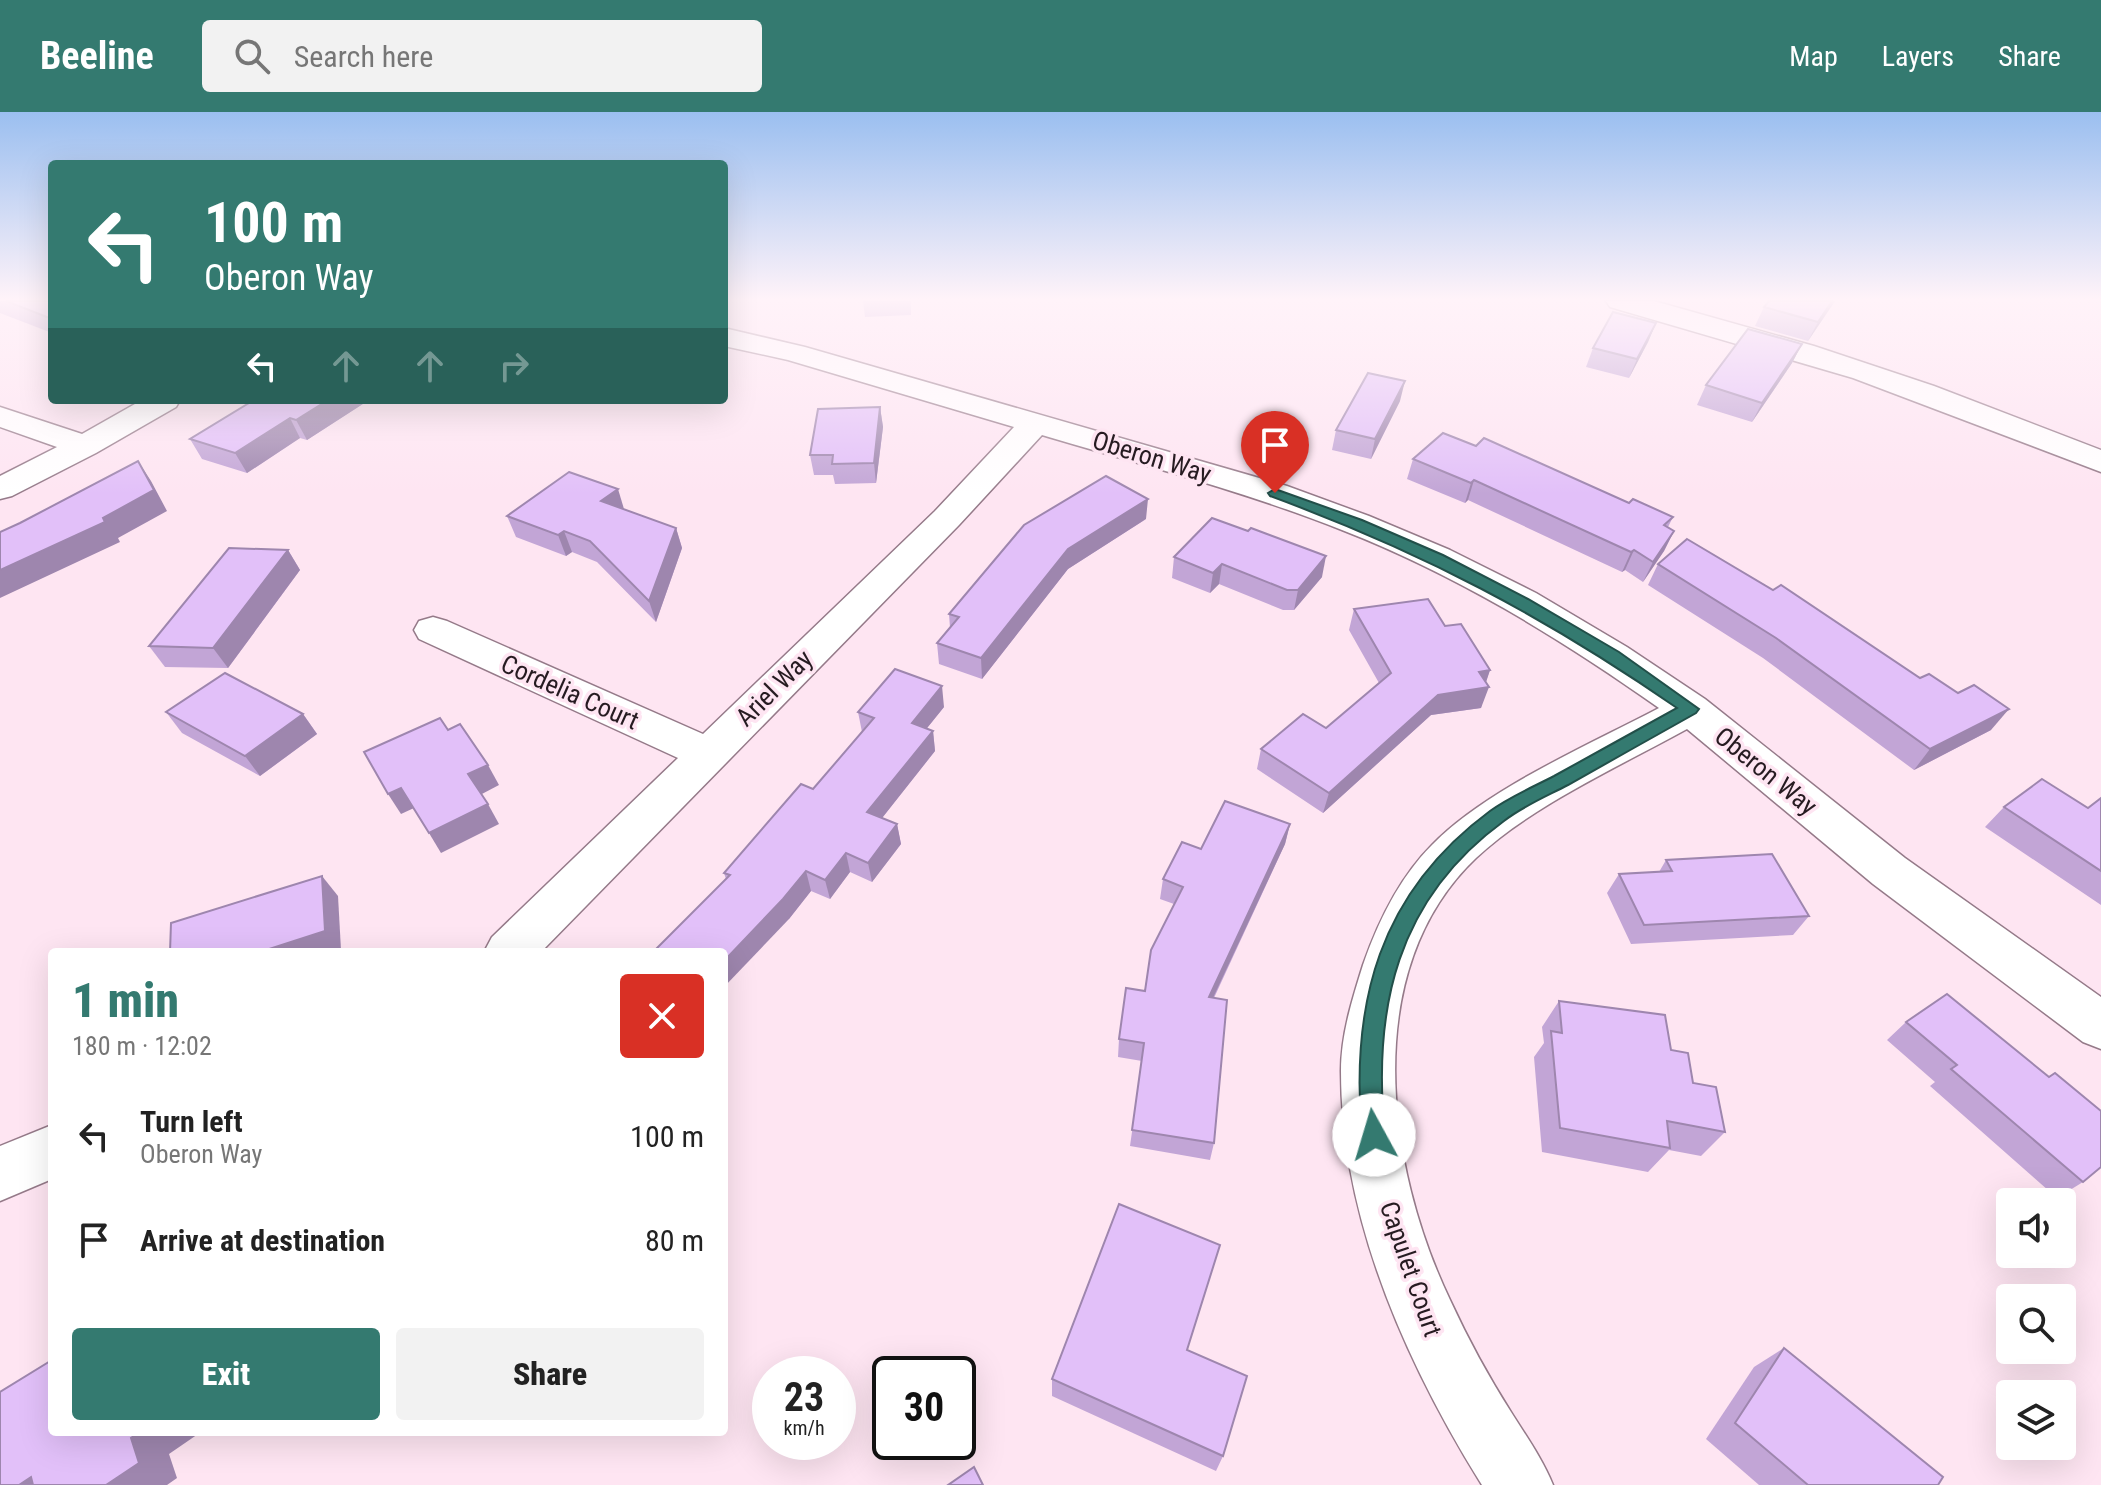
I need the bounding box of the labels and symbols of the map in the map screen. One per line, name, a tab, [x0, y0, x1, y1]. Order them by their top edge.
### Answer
pin	[1241, 411, 1309, 493]
street label: Oberon Way	[1089, 425, 1215, 489]
street label: Ariel Way	[730, 644, 818, 732]
street label: Cordelia Court	[497, 648, 643, 736]
street label: Oberon Way	[1709, 721, 1823, 821]
position arrow	[1332, 1093, 1416, 1177]
street label: Capulet Court	[1374, 1197, 1448, 1341]
speed limit sign: 30	[872, 1356, 976, 1460]

